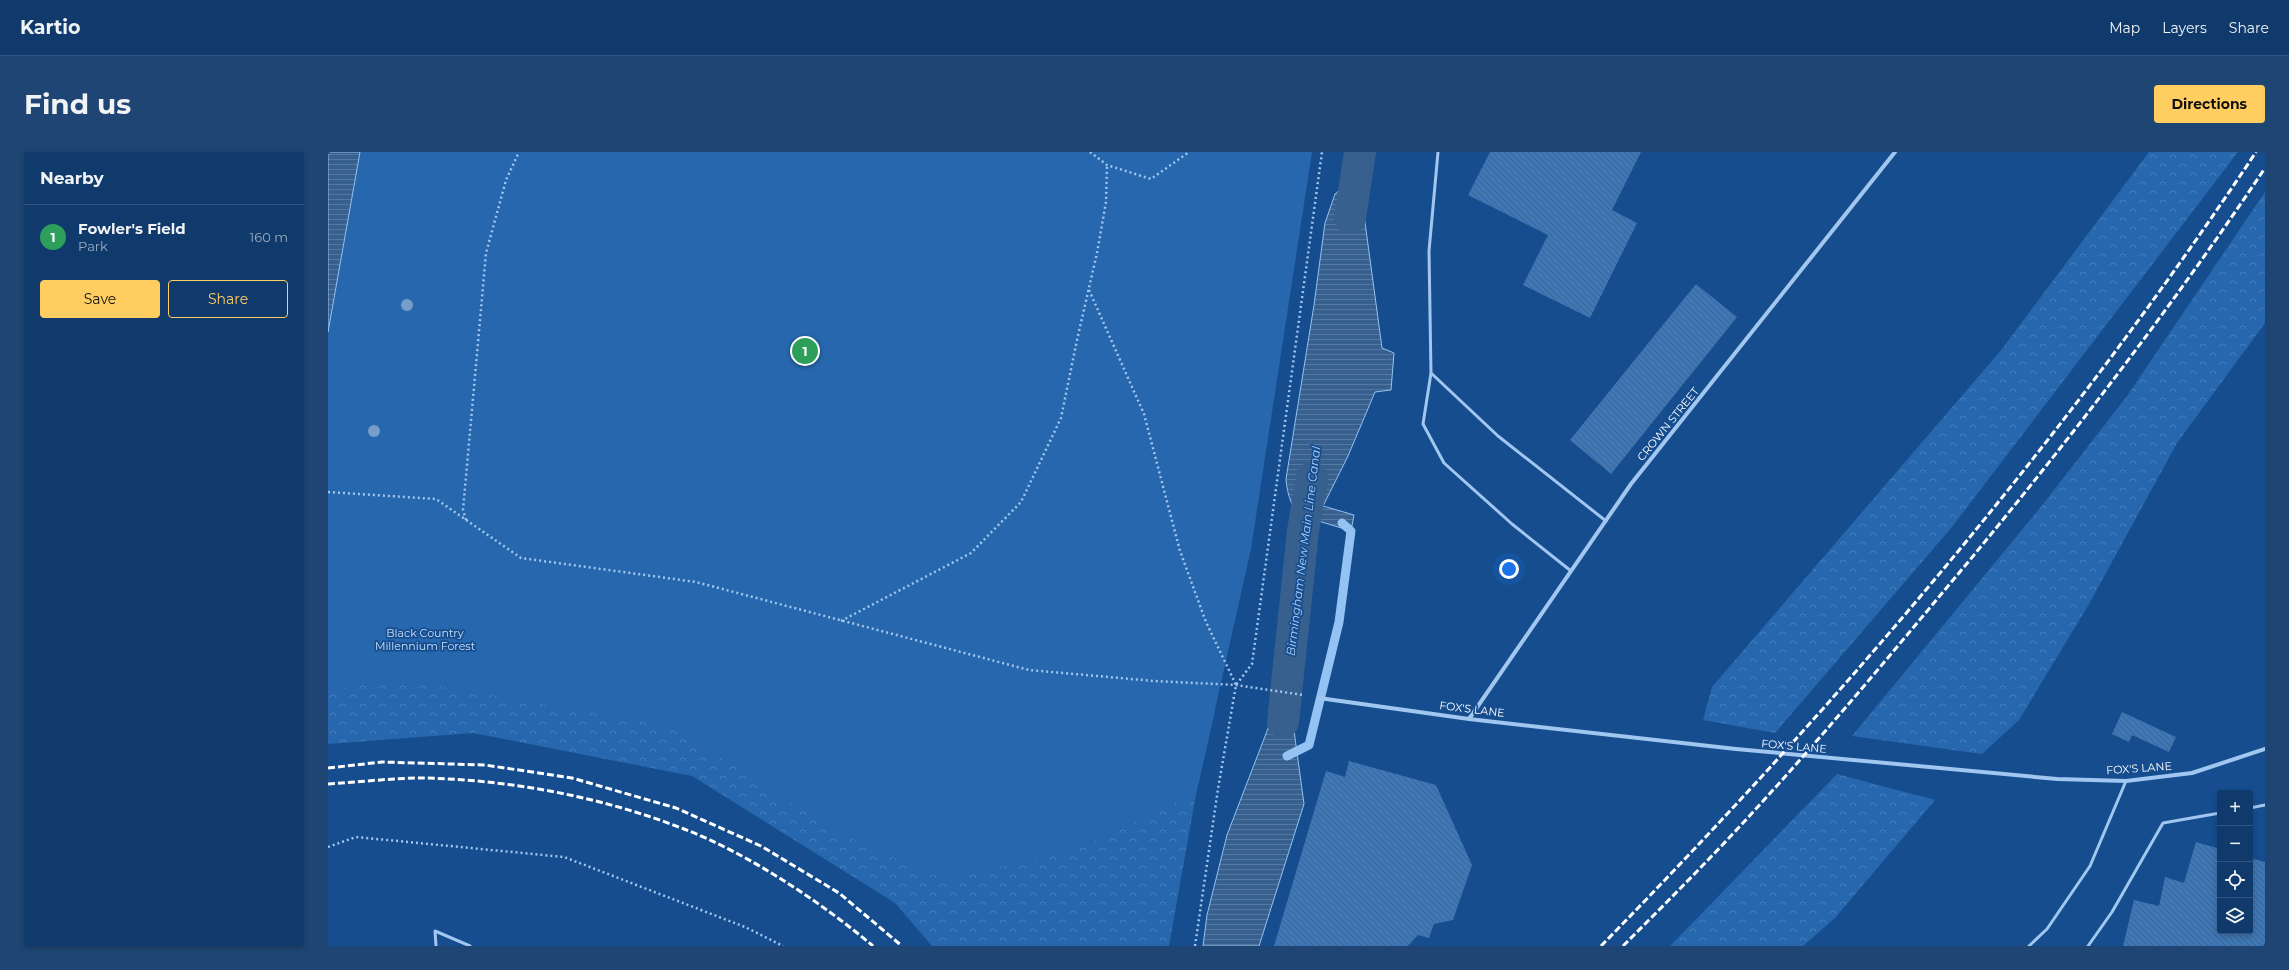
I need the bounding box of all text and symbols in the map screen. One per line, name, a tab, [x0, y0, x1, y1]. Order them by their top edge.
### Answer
text: Kartio	[20, 16, 80, 39]
text: Map	[2109, 19, 2140, 37]
text: Layers	[2162, 19, 2207, 37]
text: Share	[2229, 19, 2269, 37]
button: Directions	[2154, 85, 2265, 123]
text: Find us	[24, 87, 131, 121]
text: Nearby	[40, 168, 104, 188]
text: Fowler's Field	[78, 219, 186, 238]
text: 1	[50, 229, 56, 245]
text: 160 m	[250, 229, 288, 245]
text: Park	[78, 238, 108, 254]
button: Save	[40, 280, 160, 318]
button: Share	[168, 280, 288, 318]
pin: 1	[792, 336, 818, 366]
street label: CROWN STREET	[1634, 384, 1702, 464]
water label: Birmingham New Main Line Canal	[1283, 445, 1323, 657]
your location	[1499, 559, 1519, 579]
park label: Black Country Millennium Forest	[375, 626, 476, 653]
street label: FOX'S LANE	[1439, 698, 1505, 720]
street label: FOX'S LANE	[1761, 736, 1827, 756]
street label: FOX'S LANE	[2106, 759, 2172, 777]
map controls	[2217, 790, 2253, 934]
button: +	[2217, 790, 2253, 826]
button: −	[2217, 826, 2253, 862]
button: locate	[2217, 862, 2253, 898]
button: layers	[2217, 898, 2253, 934]

